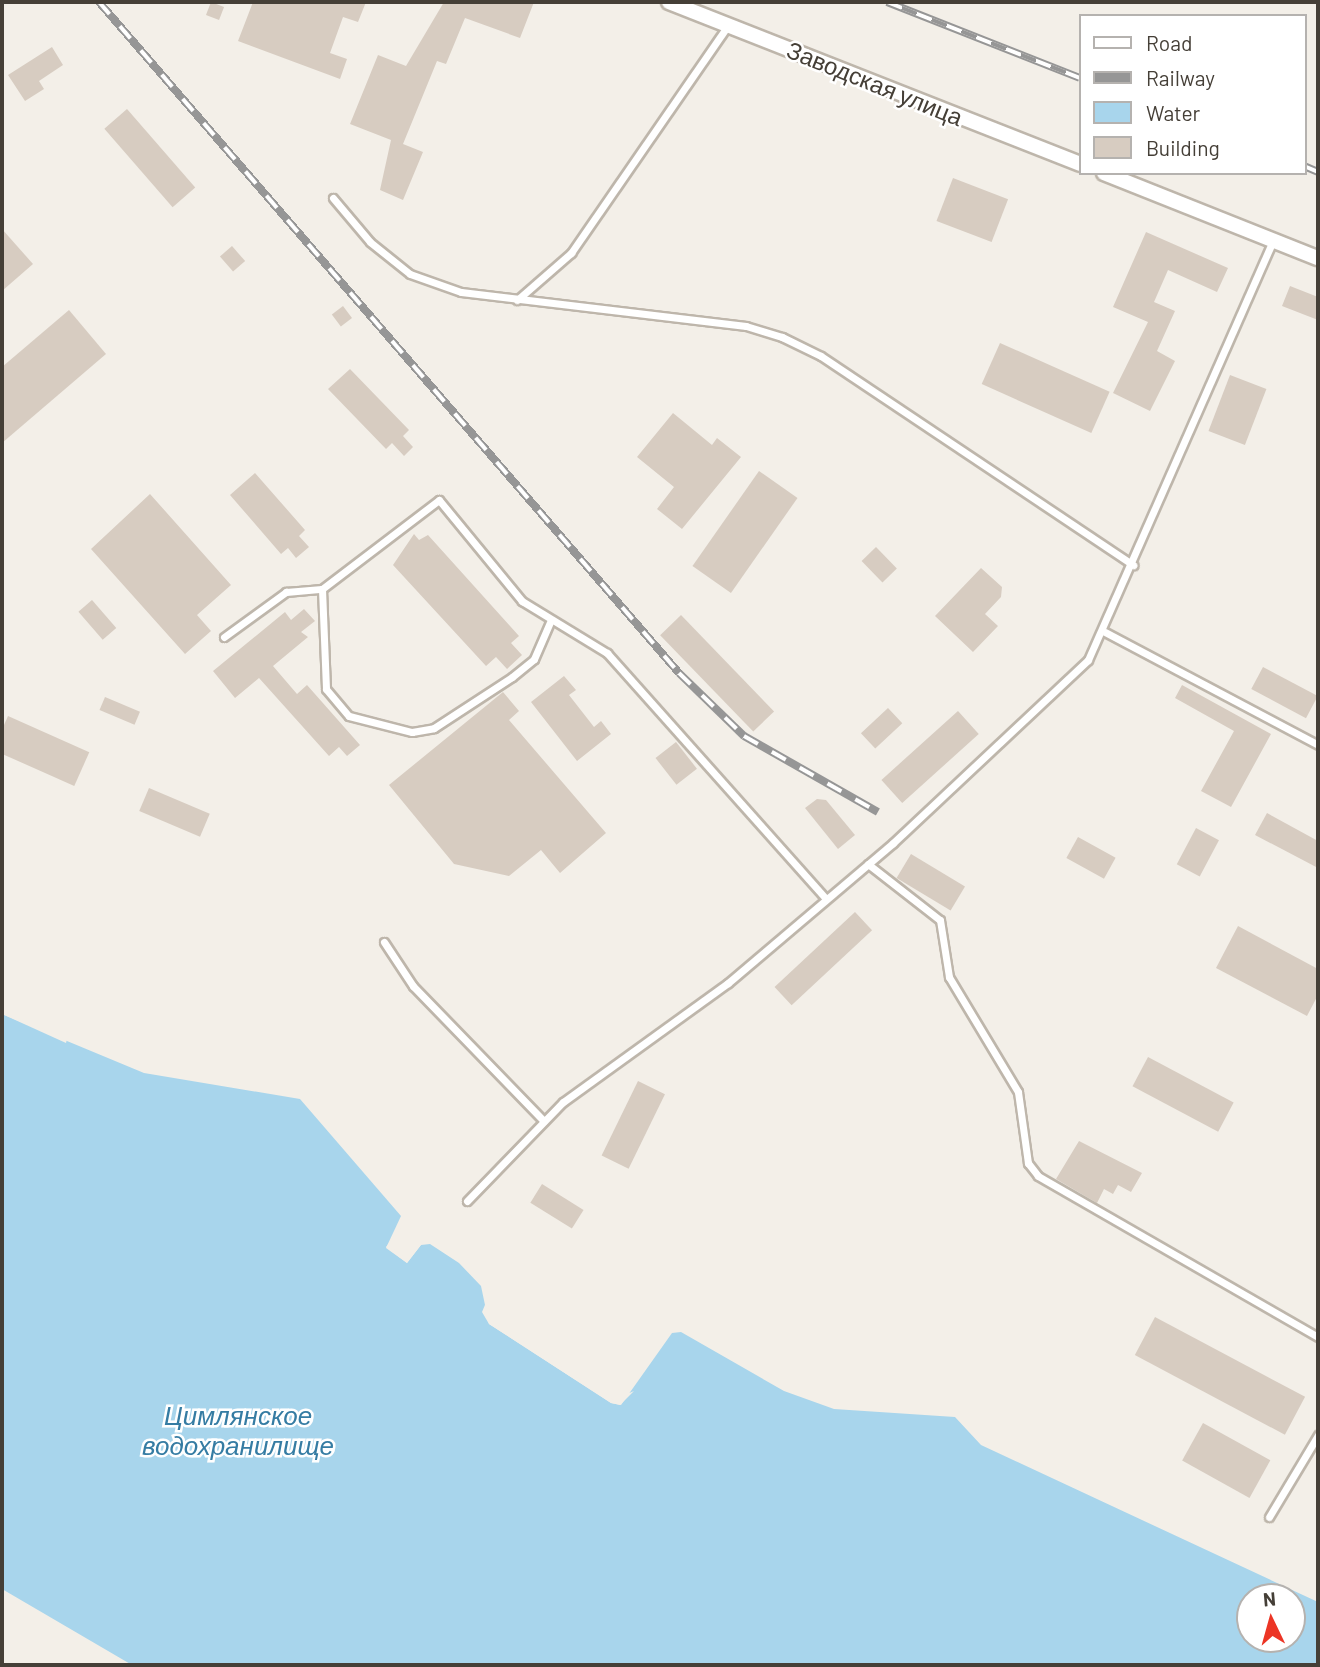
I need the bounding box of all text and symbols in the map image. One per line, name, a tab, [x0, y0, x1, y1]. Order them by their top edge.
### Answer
legend	[1078, 14, 1306, 175]
text: Road	[1146, 30, 1192, 55]
street label: Заводская улица	[783, 35, 967, 131]
text: Railway	[1146, 65, 1215, 90]
text: Water	[1146, 100, 1200, 125]
text: Building	[1146, 135, 1220, 160]
water label: Цимлянское водохранилище	[142, 1399, 334, 1460]
north arrow	[1236, 1583, 1306, 1653]
text: N	[1262, 1587, 1277, 1611]

